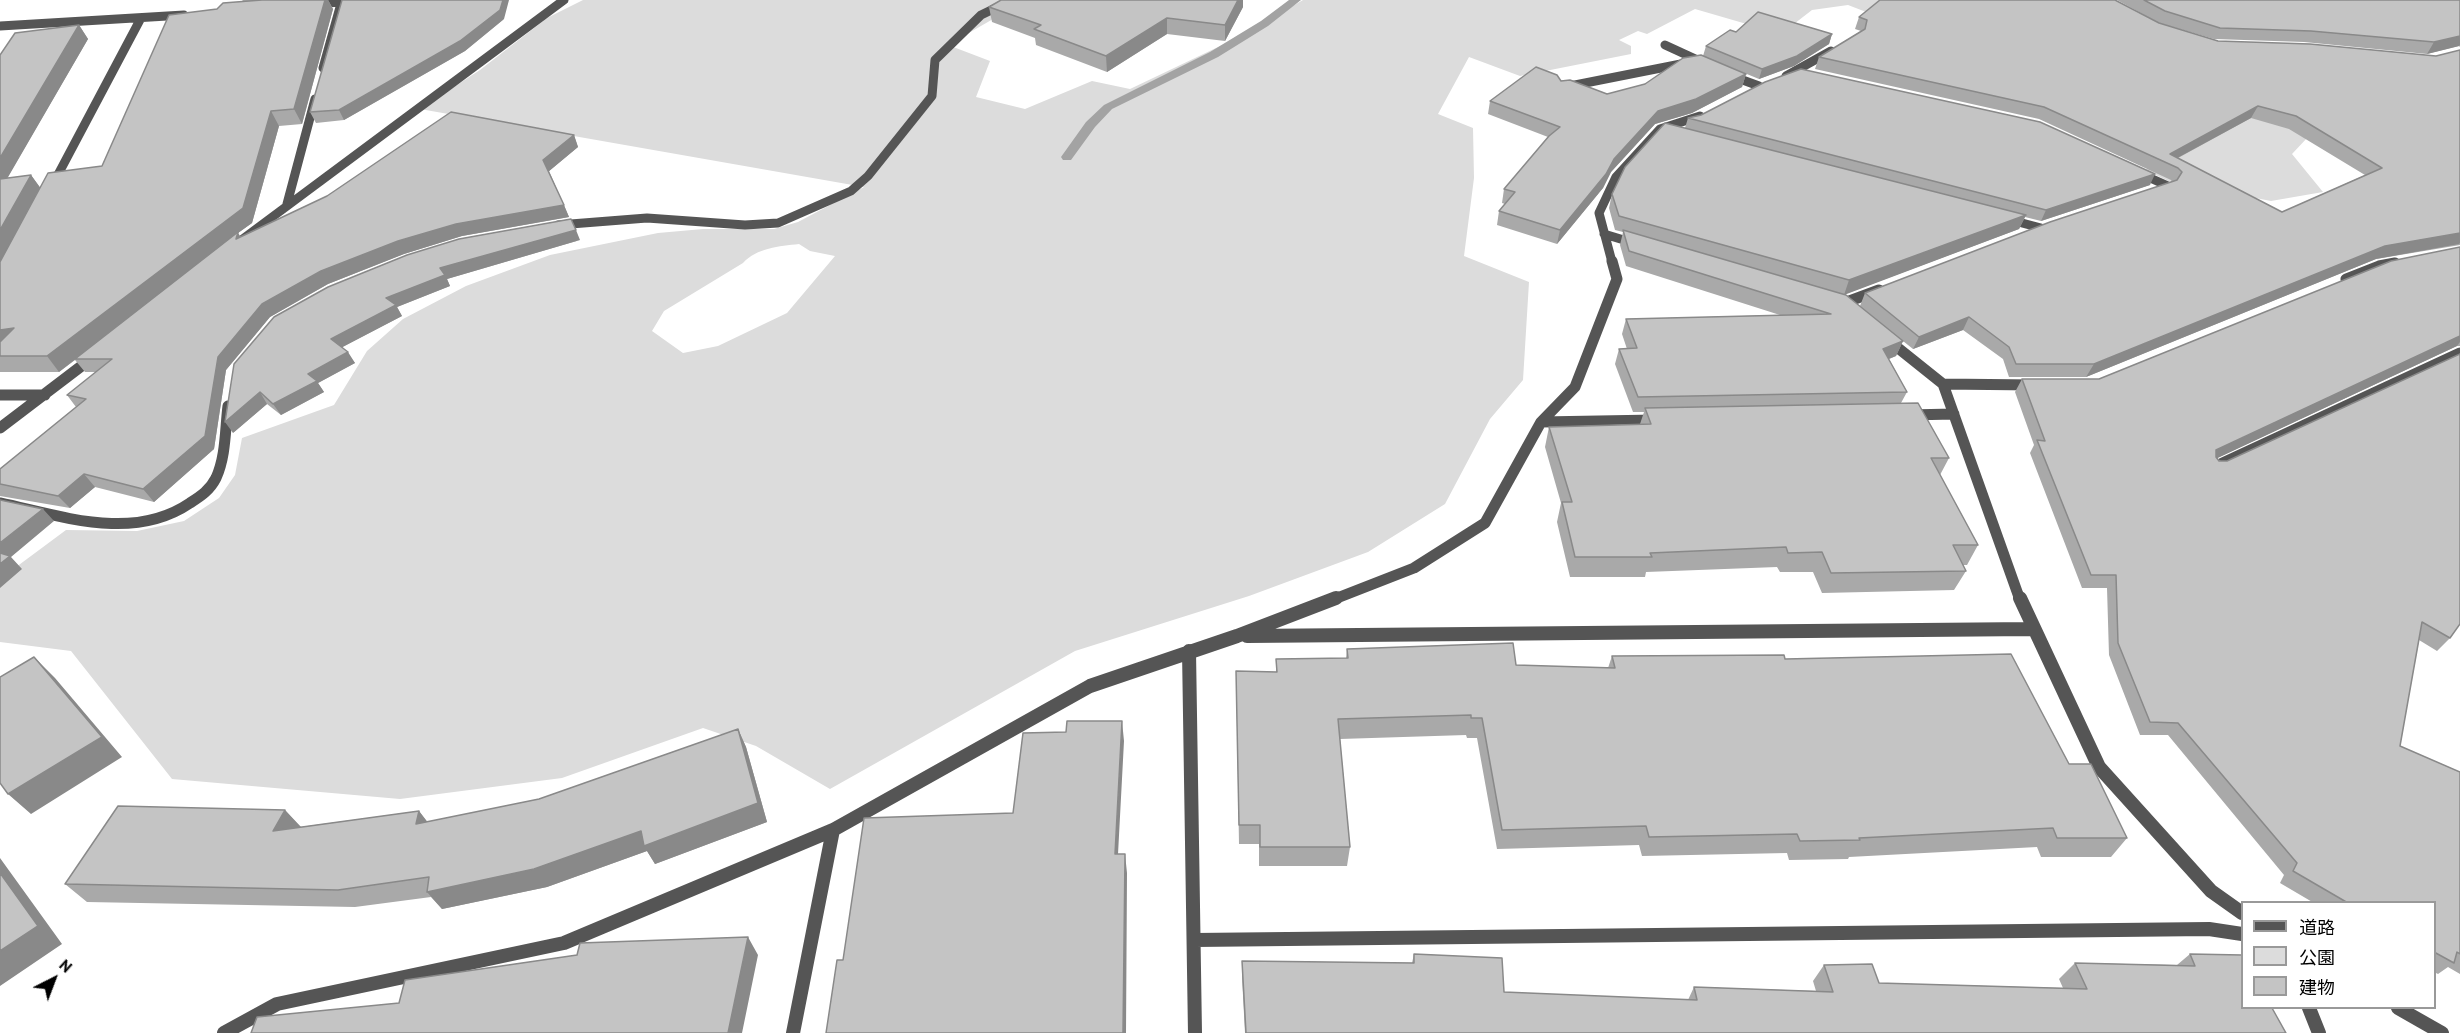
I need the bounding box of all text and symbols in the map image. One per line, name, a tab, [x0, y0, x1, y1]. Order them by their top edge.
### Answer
legend	[2241, 901, 2436, 1009]
text: 道路	[2299, 916, 2335, 939]
text: 公園	[2299, 946, 2335, 969]
north arrow	[24, 949, 84, 1009]
text: N	[55, 955, 77, 977]
text: 建物	[2299, 976, 2335, 999]

